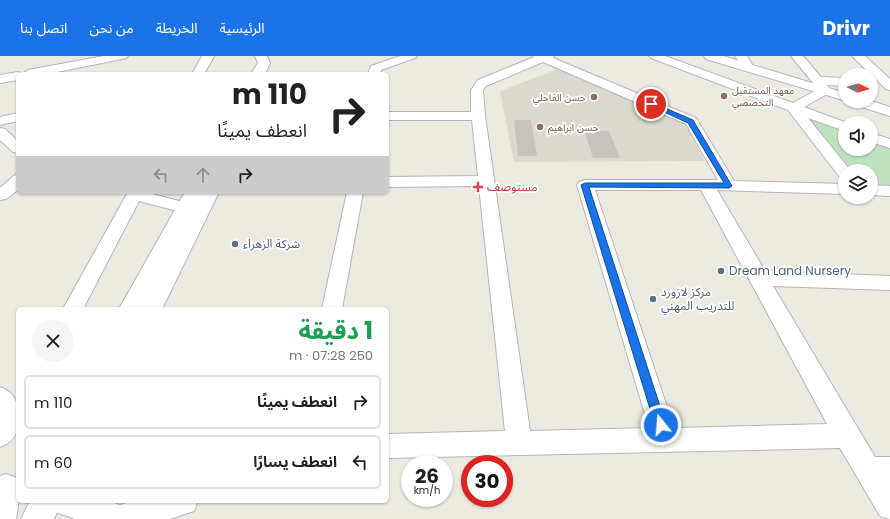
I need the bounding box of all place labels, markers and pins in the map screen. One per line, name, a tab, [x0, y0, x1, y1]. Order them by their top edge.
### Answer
place label: معهد المستقبل التخصصي	[732, 83, 794, 110]
pin	[634, 87, 668, 121]
place label: حسن الفاحلي	[533, 90, 586, 105]
marker: معهد المستقبل التخصصي	[719, 91, 729, 101]
marker: حسن الفاحلي	[589, 92, 599, 102]
place label: حسن ابراهيم	[548, 120, 599, 135]
marker: حسن ابراهيم	[535, 122, 545, 132]
place label: مستوصف	[487, 178, 538, 195]
marker: مستوصف	[472, 181, 484, 193]
place label: شركة الزهراء	[243, 235, 300, 252]
marker: شركة الزهراء	[230, 239, 240, 249]
place label: Dream Land Nursery	[729, 262, 851, 279]
marker: Dream Land Nursery	[716, 266, 726, 276]
place label: مركز لازورد للتدريب المهني	[661, 283, 734, 316]
marker: مركز لازورد للتدريب المهني	[648, 294, 658, 304]

